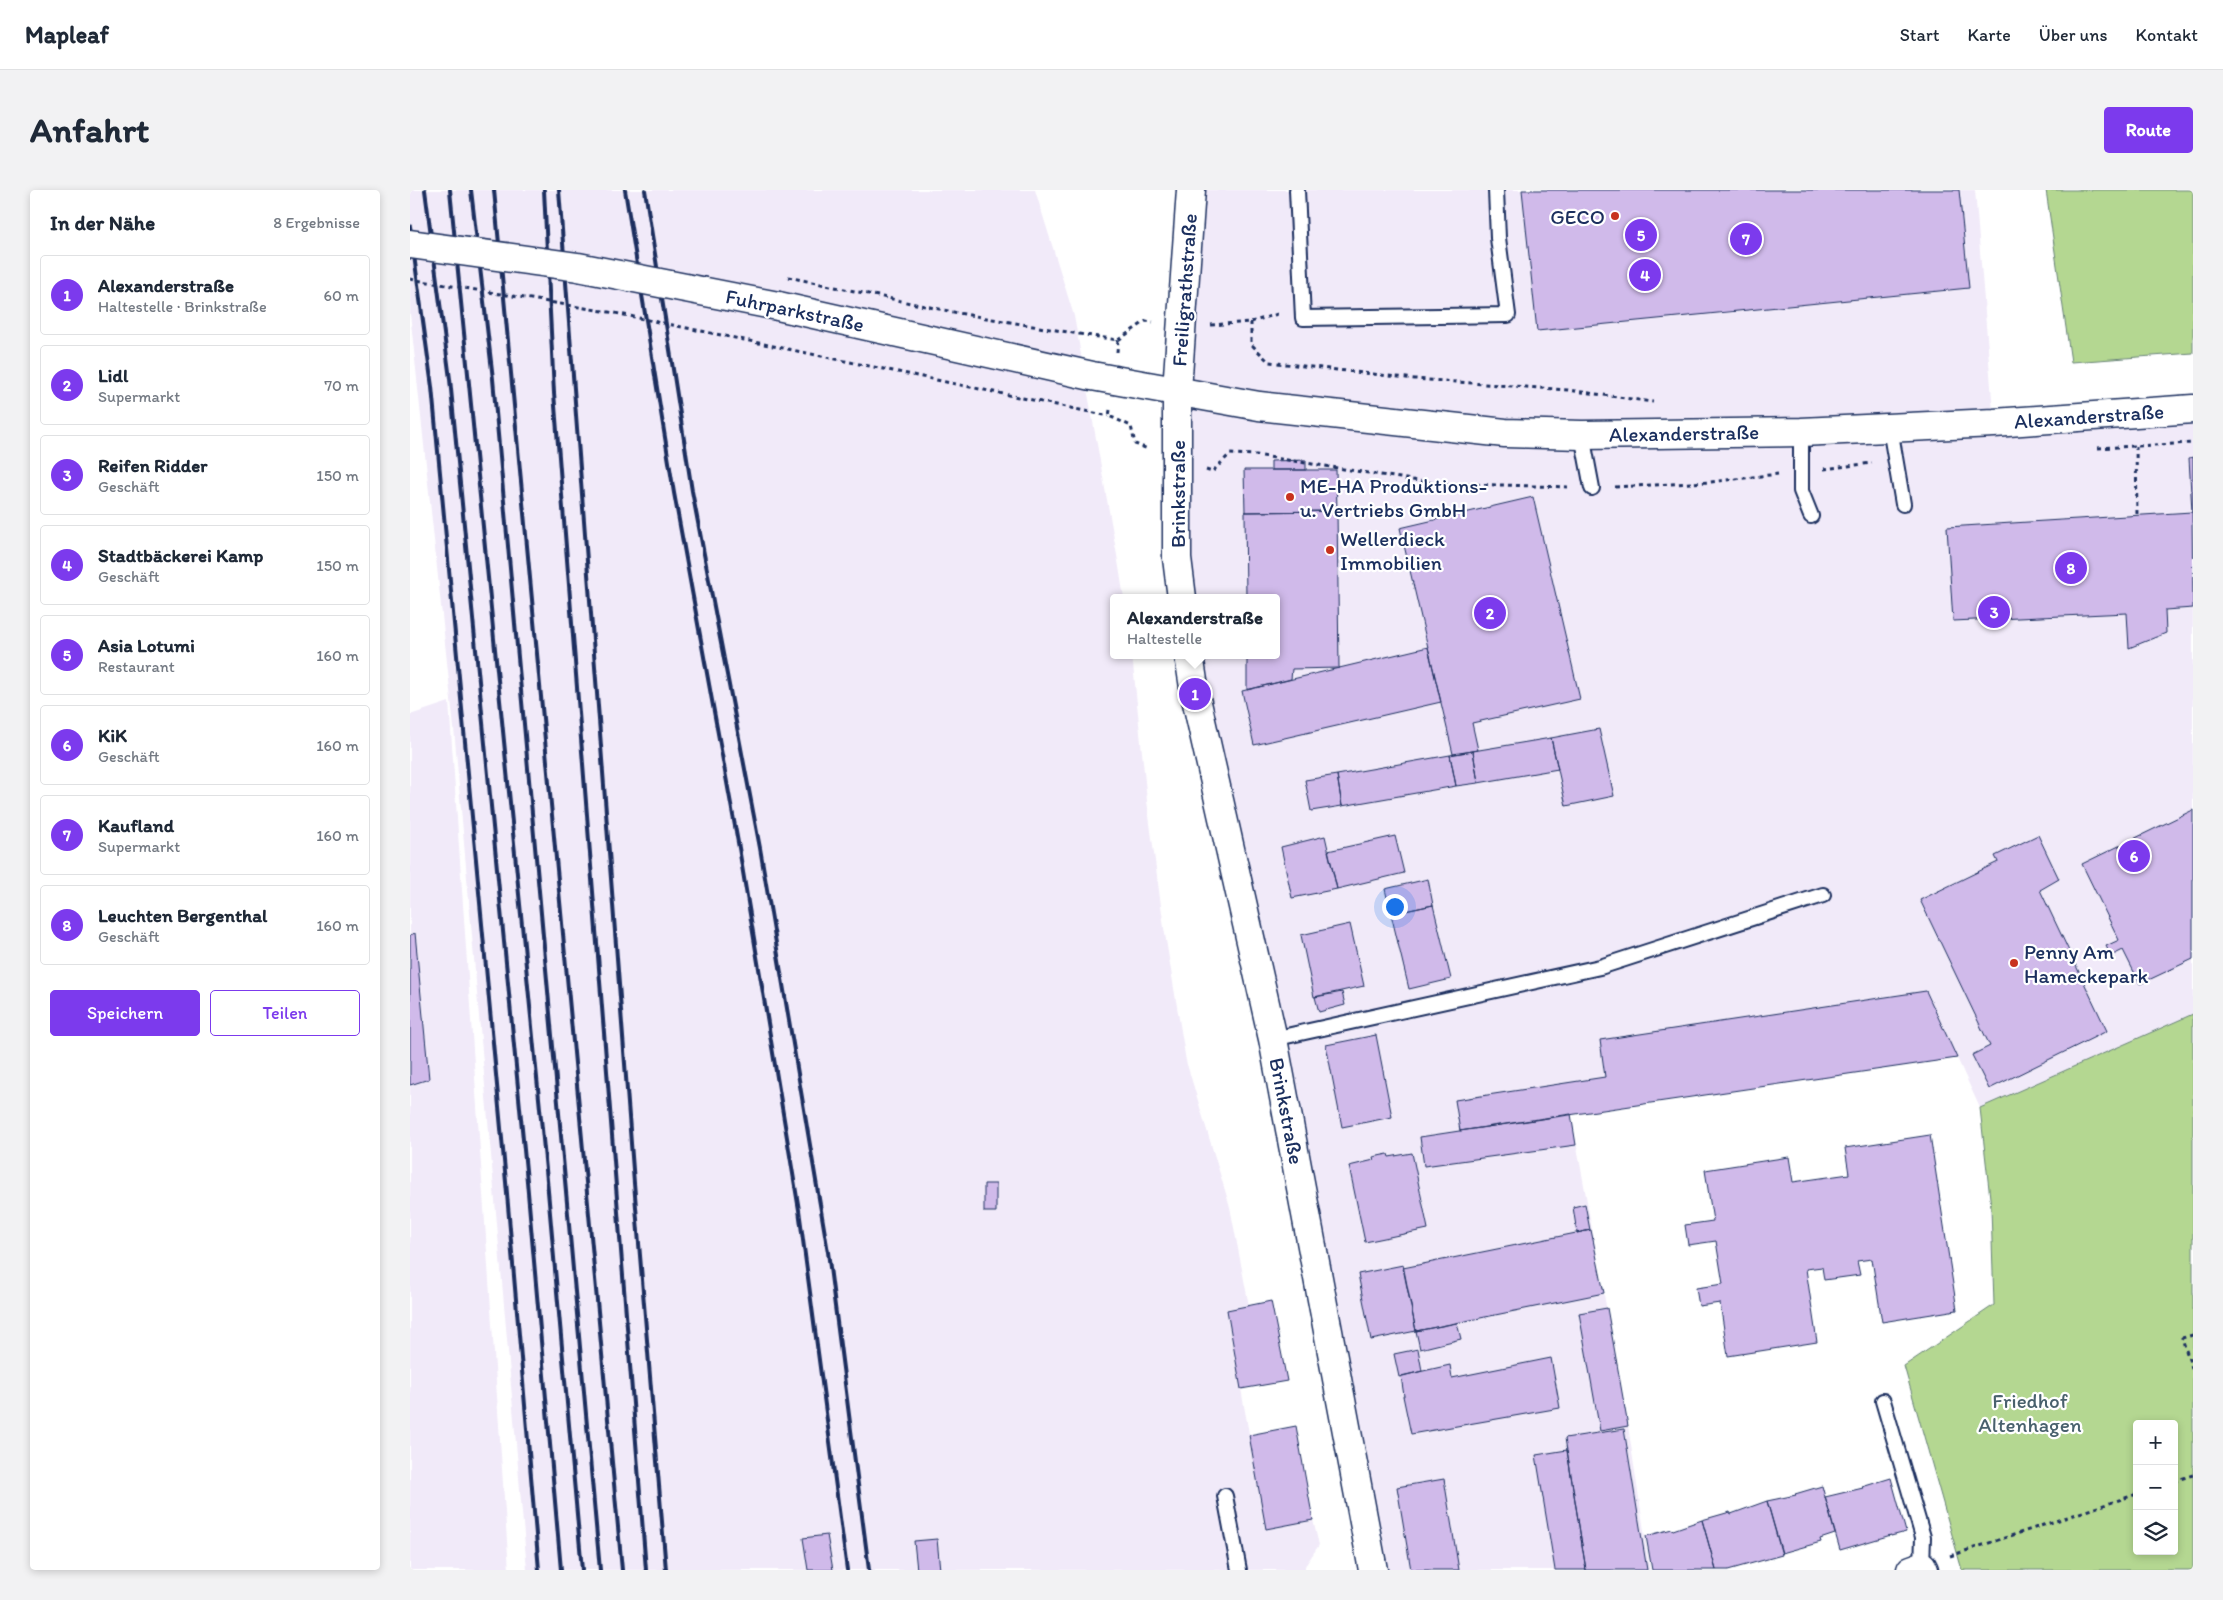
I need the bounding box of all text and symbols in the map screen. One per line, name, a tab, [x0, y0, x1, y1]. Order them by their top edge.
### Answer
text: Mapleaf	[25, 20, 109, 49]
text: Start	[1900, 24, 1939, 46]
text: Karte	[1967, 24, 2011, 46]
text: Über uns	[2039, 24, 2108, 46]
text: Kontakt	[2136, 24, 2198, 46]
button: Route	[2104, 107, 2193, 153]
text: Anfahrt	[30, 109, 149, 151]
place label: GECO	[1550, 204, 1605, 229]
text: In der Nähe	[50, 210, 155, 235]
marker: GECO	[1609, 210, 1621, 222]
text: 8 Ergebnisse	[273, 213, 360, 232]
street label: Freiligrathstraße	[1166, 213, 1202, 367]
pin: 5	[1625, 216, 1657, 254]
pin: 7	[1730, 220, 1762, 258]
pin: 4	[1629, 256, 1661, 294]
text: Alexanderstraße	[98, 274, 234, 297]
street label: Fuhrparkstraße	[723, 283, 867, 337]
text: 1	[63, 286, 71, 305]
text: 60 m	[324, 286, 359, 305]
text: Haltestelle · Brinkstraße	[98, 297, 267, 316]
text: Lidl	[98, 364, 128, 387]
text: 2	[63, 376, 71, 395]
text: 70 m	[324, 376, 359, 395]
text: Supermarkt	[98, 387, 180, 406]
street label: Alexanderstraße	[2013, 398, 2165, 434]
street label: Alexanderstraße	[1609, 419, 1759, 447]
street label: Brinkstraße	[1165, 440, 1190, 548]
text: Reifen Ridder	[98, 454, 207, 477]
text: 3	[63, 466, 71, 485]
text: 150 m	[316, 466, 359, 485]
place label: ME-HA Produktions- u. Vertriebs GmbH	[1300, 473, 1487, 522]
text: Geschäft	[98, 477, 160, 496]
marker: ME-HA Produktions- u. Vertriebs GmbH	[1284, 491, 1296, 503]
place label: Wellerdieck Immobilien	[1340, 526, 1445, 575]
text: Stadtbäckerei Kamp	[98, 544, 263, 567]
marker: Wellerdieck Immobilien	[1324, 544, 1336, 556]
pin: 8	[2055, 549, 2087, 587]
text: 4	[62, 556, 72, 575]
text: 150 m	[316, 556, 359, 575]
text: Geschäft	[98, 567, 160, 586]
pin: 3	[1978, 593, 2010, 631]
popup	[1110, 594, 1280, 659]
pin: 2	[1474, 594, 1506, 632]
text: Alexanderstraße	[1127, 606, 1263, 629]
text: Haltestelle	[1127, 629, 1202, 648]
text: Asia Lotumi	[98, 634, 195, 657]
text: 5	[63, 646, 71, 665]
text: 160 m	[316, 646, 359, 665]
text: Restaurant	[98, 657, 175, 676]
pin: 1	[1179, 675, 1211, 713]
text: KiK	[98, 724, 127, 747]
text: 6	[63, 736, 71, 755]
text: 160 m	[316, 736, 359, 755]
text: Geschäft	[98, 747, 160, 766]
text: Kaufland	[98, 814, 174, 837]
text: 7	[63, 826, 71, 845]
text: 160 m	[316, 826, 359, 845]
text: Supermarkt	[98, 837, 180, 856]
pin: 6	[2118, 837, 2150, 875]
your location	[1382, 894, 1408, 920]
text: Leuchten Bergenthal	[98, 904, 267, 927]
text: 8	[63, 916, 71, 935]
text: 160 m	[316, 916, 359, 935]
text: Geschäft	[98, 927, 160, 946]
place label: Penny Am Hameckepark	[2024, 939, 2149, 988]
marker: Penny Am Hameckepark	[2008, 957, 2020, 969]
button: Speichern	[50, 990, 200, 1036]
button: Teilen	[210, 990, 360, 1036]
street label: Brinkstraße	[1264, 1056, 1310, 1166]
park label: Friedhof Altenhagen	[1978, 1388, 2082, 1437]
map controls	[2133, 1420, 2178, 1555]
button: +	[2133, 1420, 2178, 1465]
button: −	[2133, 1465, 2178, 1510]
button: layers	[2133, 1510, 2178, 1555]

